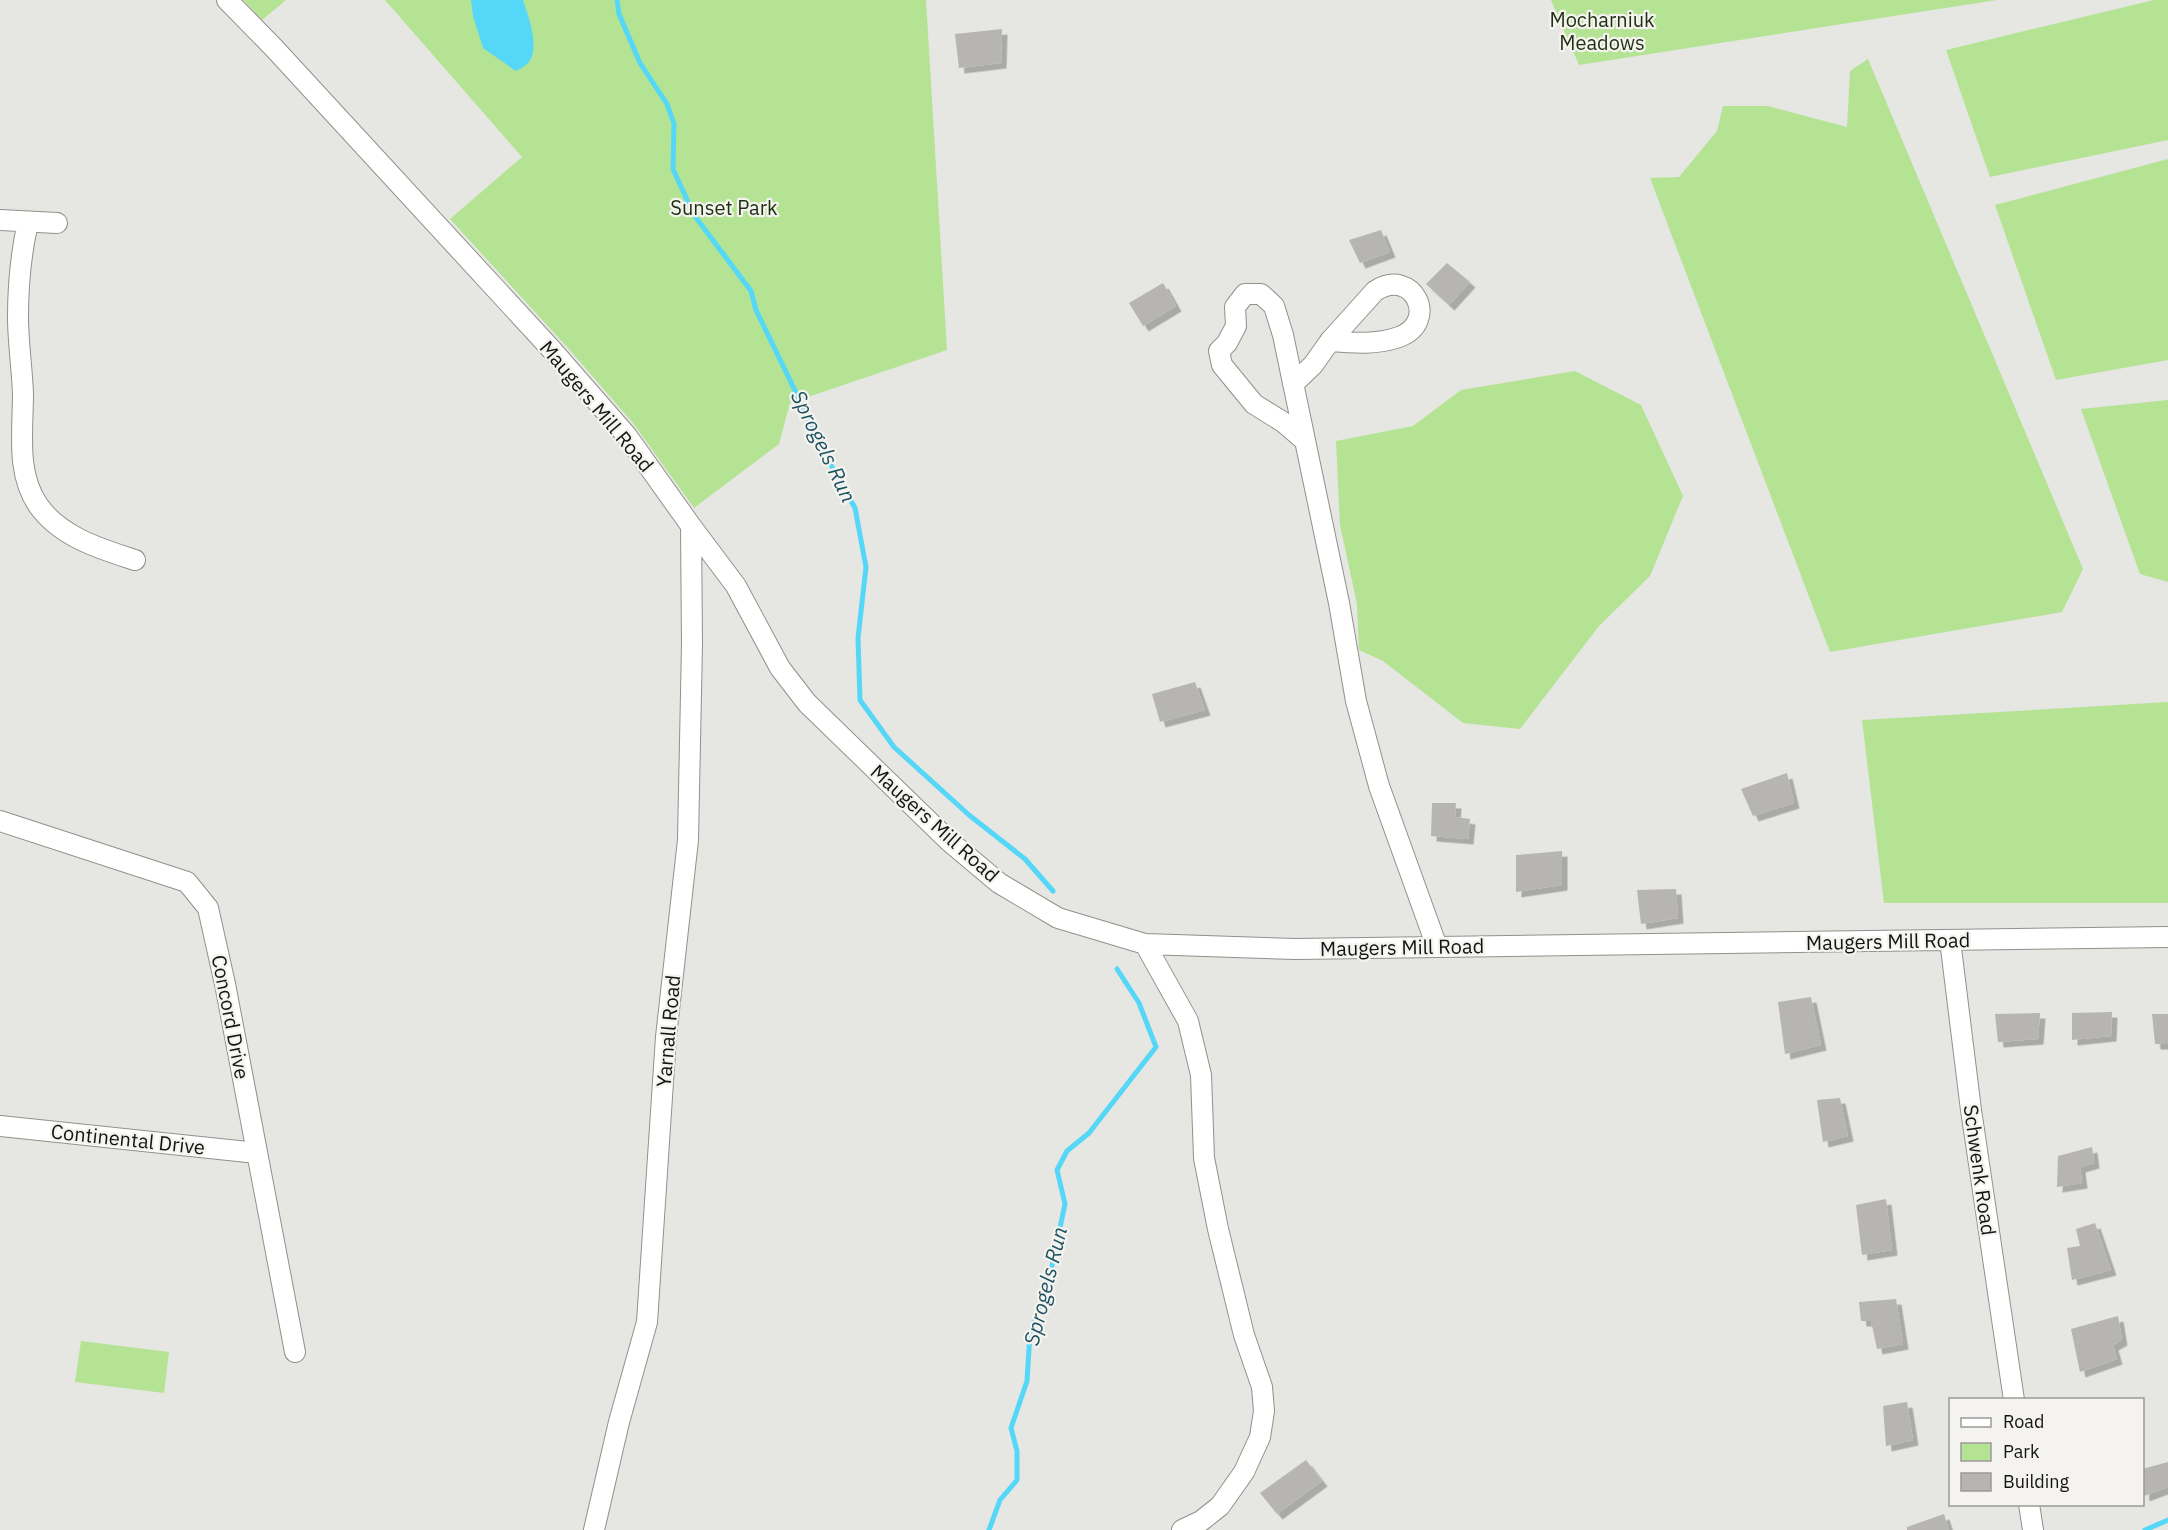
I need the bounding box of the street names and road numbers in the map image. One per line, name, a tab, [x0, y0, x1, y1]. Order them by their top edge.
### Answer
street label: Maugers Mill Road	[534, 334, 660, 478]
street label: Maugers Mill Road	[865, 758, 1005, 888]
street label: Maugers Mill Road	[1806, 926, 1970, 956]
street label: Maugers Mill Road	[1320, 932, 1484, 962]
street label: Concord Drive	[206, 953, 256, 1081]
street label: Yarnall Road	[650, 974, 686, 1088]
street label: Schwenk Road	[1957, 1103, 2003, 1237]
street label: Continental Drive	[50, 1117, 206, 1161]

